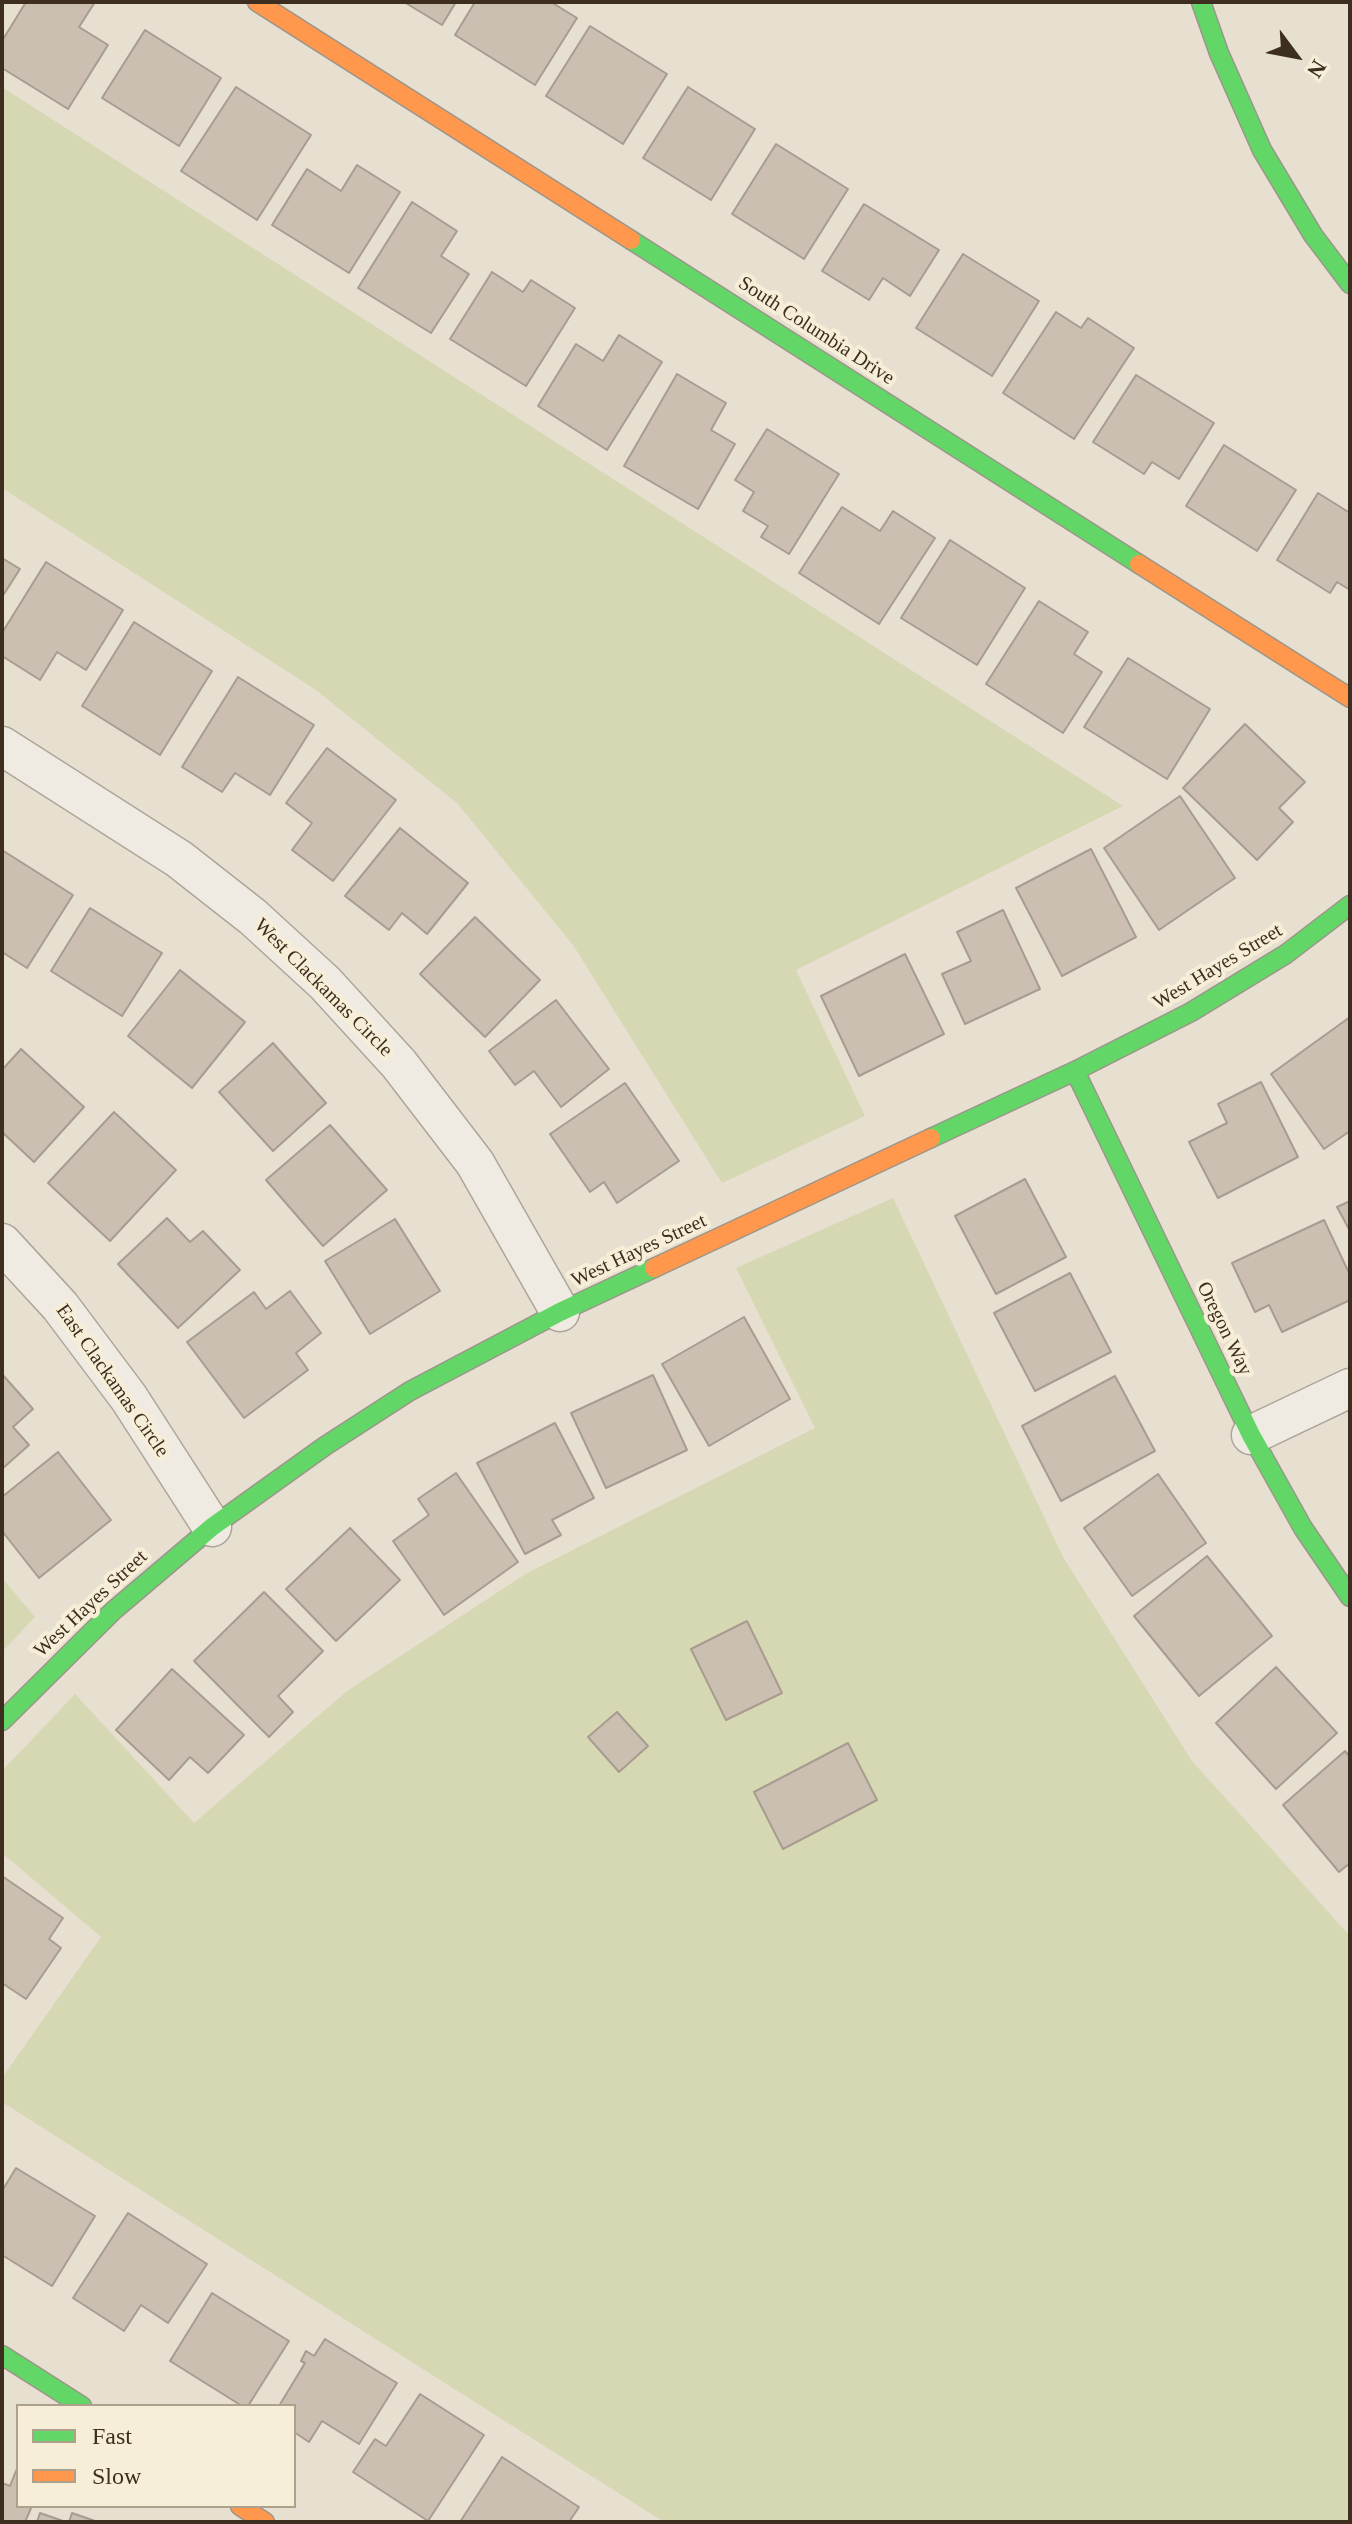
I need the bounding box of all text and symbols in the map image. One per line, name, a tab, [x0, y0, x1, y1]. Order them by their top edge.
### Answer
north arrow	[1256, 16, 1336, 96]
text: N	[1302, 56, 1332, 82]
street label: South Columbia Drive	[734, 272, 898, 390]
street label: West Clackamas Circle	[249, 914, 397, 1062]
street label: West Hayes Street	[1149, 919, 1287, 1015]
street label: West Hayes Street	[568, 1209, 710, 1293]
street label: Oregon Way	[1191, 1278, 1257, 1380]
street label: East Clackamas Circle	[50, 1300, 174, 1462]
street label: West Hayes Street	[29, 1545, 153, 1663]
legend	[16, 2404, 296, 2508]
text: Fast	[92, 2423, 132, 2449]
text: Slow	[92, 2463, 141, 2489]

